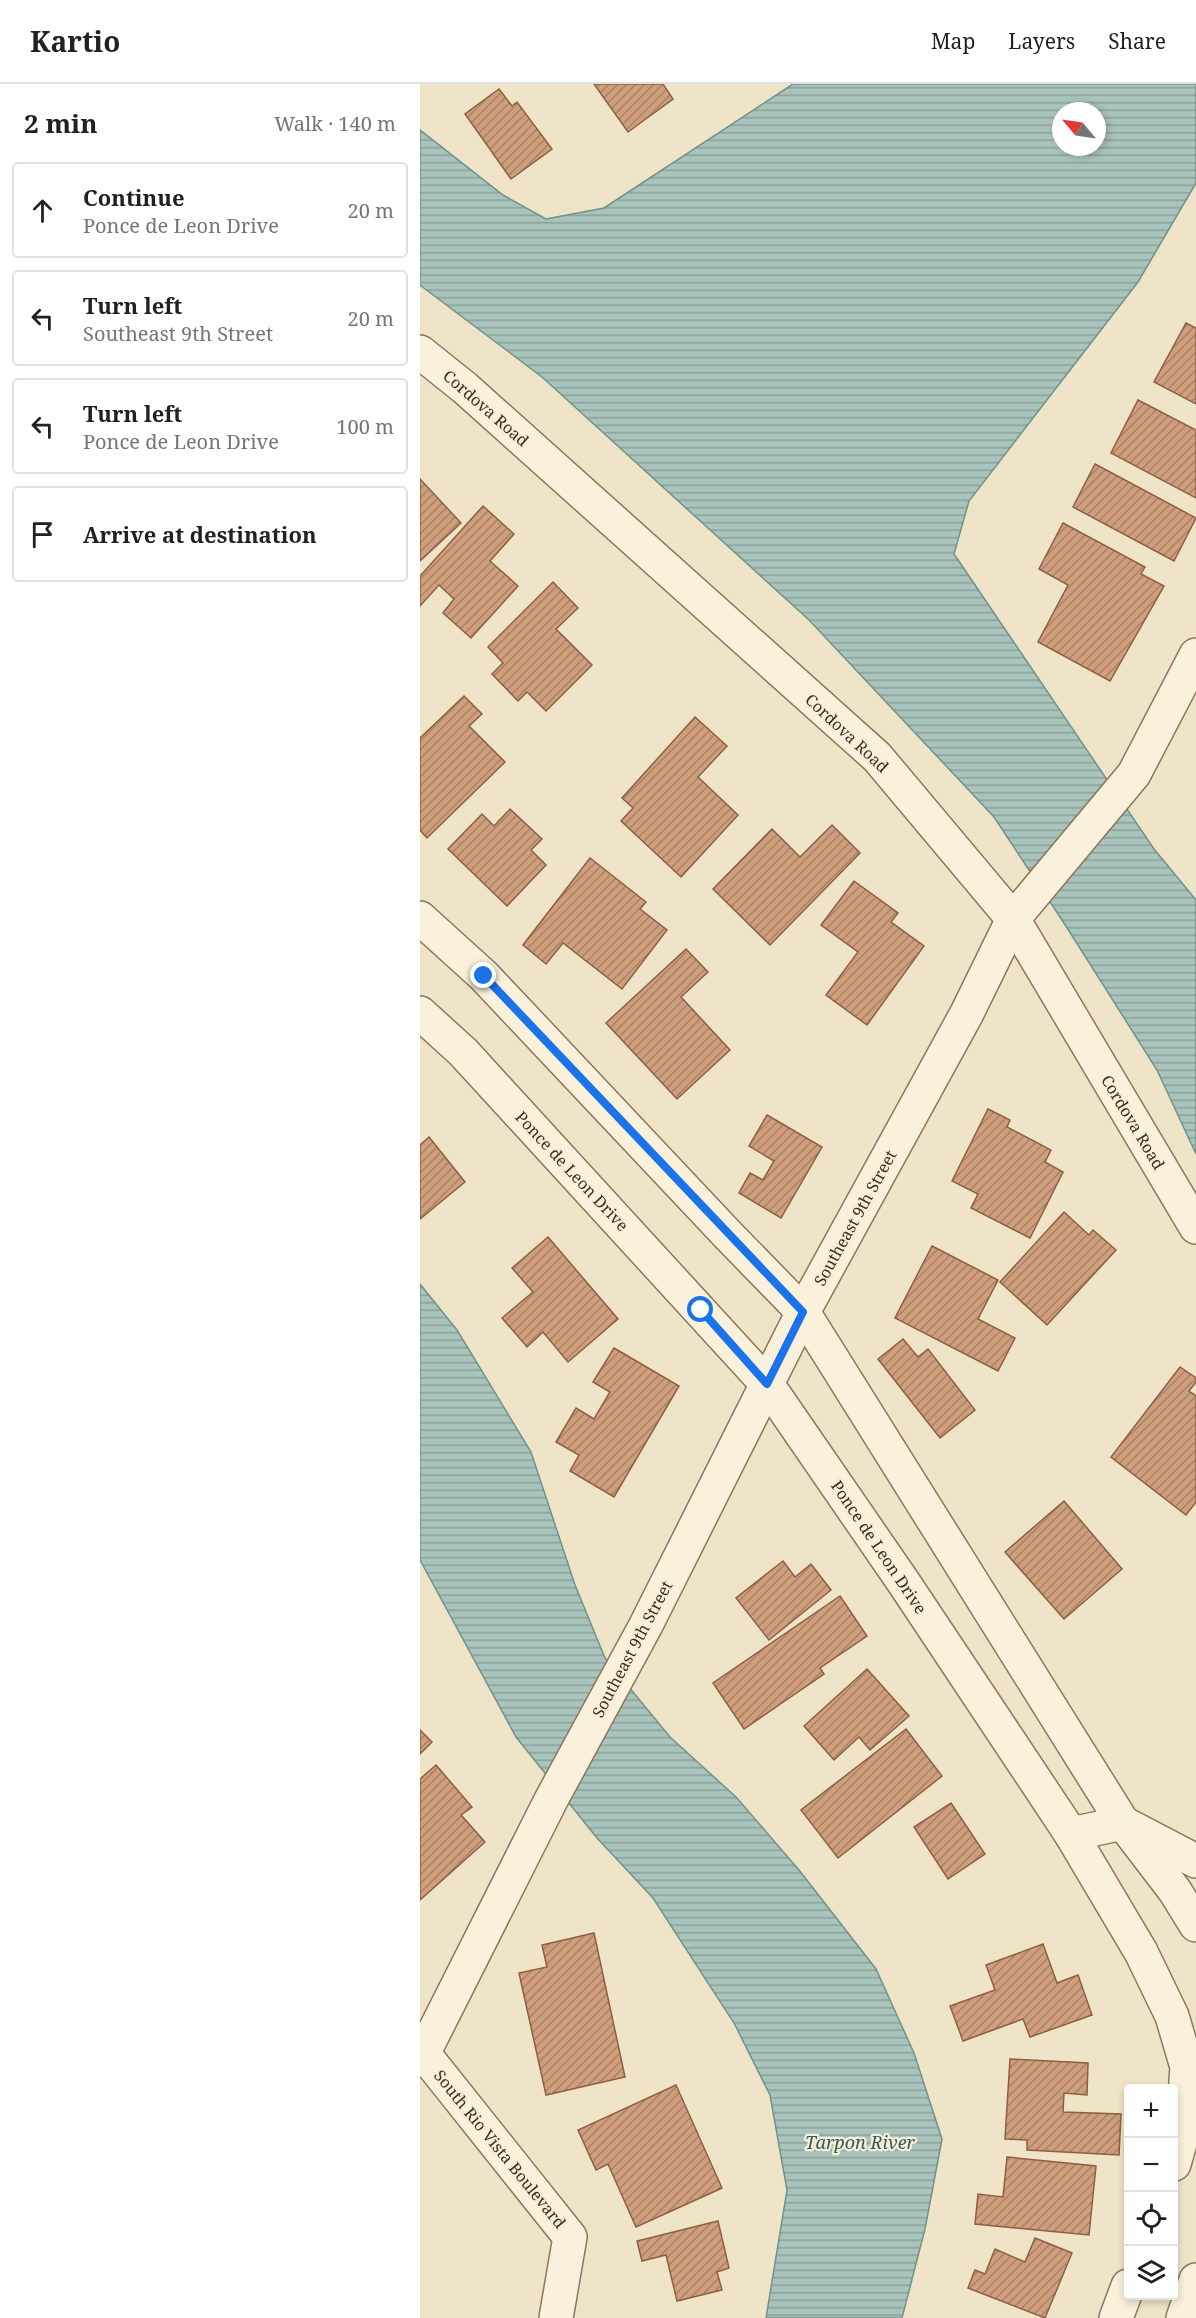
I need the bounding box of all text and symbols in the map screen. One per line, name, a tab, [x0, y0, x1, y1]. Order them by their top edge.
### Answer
text: Kartio	[30, 22, 120, 60]
text: Map	[931, 27, 975, 55]
text: Layers	[1008, 27, 1075, 55]
text: Share	[1108, 27, 1166, 55]
north arrow	[1052, 102, 1106, 156]
text: 2 min	[24, 105, 98, 141]
text: Walk · 140 m	[274, 110, 396, 137]
text: Continue	[83, 182, 185, 212]
icon: ahead	[26, 194, 59, 227]
text: 20 m	[348, 197, 394, 224]
text: Ponce de Leon Drive	[83, 212, 279, 239]
text: Turn left	[83, 290, 182, 320]
icon: left	[26, 302, 59, 335]
text: 20 m	[348, 305, 394, 332]
text: Southeast 9th Street	[83, 320, 273, 347]
street label: Cordova Road	[439, 365, 534, 451]
text: Turn left	[83, 398, 182, 428]
icon: left	[26, 410, 59, 443]
text: 100 m	[336, 413, 394, 440]
text: Ponce de Leon Drive	[83, 428, 279, 455]
icon: arrive	[26, 518, 59, 551]
text: Arrive at destination	[83, 519, 317, 549]
street label: Cordova Road	[801, 689, 894, 778]
route end	[470, 962, 496, 988]
street label: Cordova Road	[1096, 1071, 1170, 1174]
street label: Ponce de Leon Drive	[511, 1106, 633, 1236]
street label: Southeast 9th Street	[809, 1146, 902, 1290]
route start	[687, 1296, 713, 1322]
street label: Ponce de Leon Drive	[826, 1476, 932, 1618]
street label: Southeast 9th Street	[587, 1576, 678, 1721]
street label: South Rio Vista Boulevard	[429, 2065, 571, 2233]
map controls	[1124, 2084, 1178, 2300]
button: +	[1124, 2084, 1178, 2138]
water label: Tarpon River	[805, 2130, 916, 2154]
button: −	[1124, 2138, 1178, 2192]
button: locate	[1124, 2192, 1178, 2246]
button: layers	[1124, 2246, 1178, 2300]

